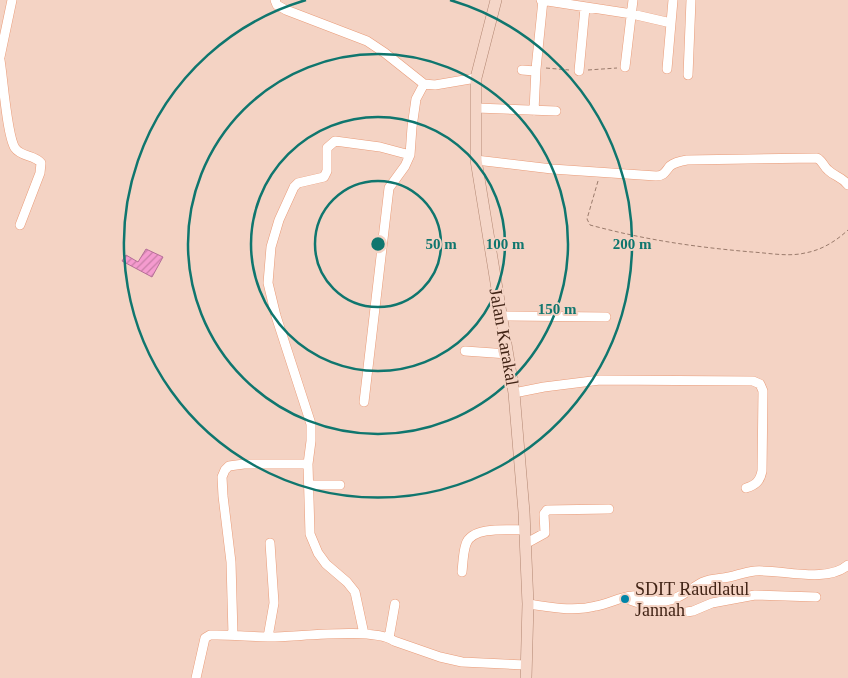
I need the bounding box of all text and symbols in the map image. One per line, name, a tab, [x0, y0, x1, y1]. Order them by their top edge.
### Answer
centre of rings	[369, 235, 387, 253]
text: 50 m	[425, 236, 457, 252]
text: 100 m	[486, 236, 525, 252]
text: 200 m	[613, 236, 652, 252]
street label: Jalan Karakal	[486, 287, 522, 387]
text: 150 m	[538, 301, 577, 317]
place label: SDIT Raudlatul Jannah	[635, 579, 749, 620]
marker: SDIT Raudlatul Jannah	[619, 593, 631, 605]

